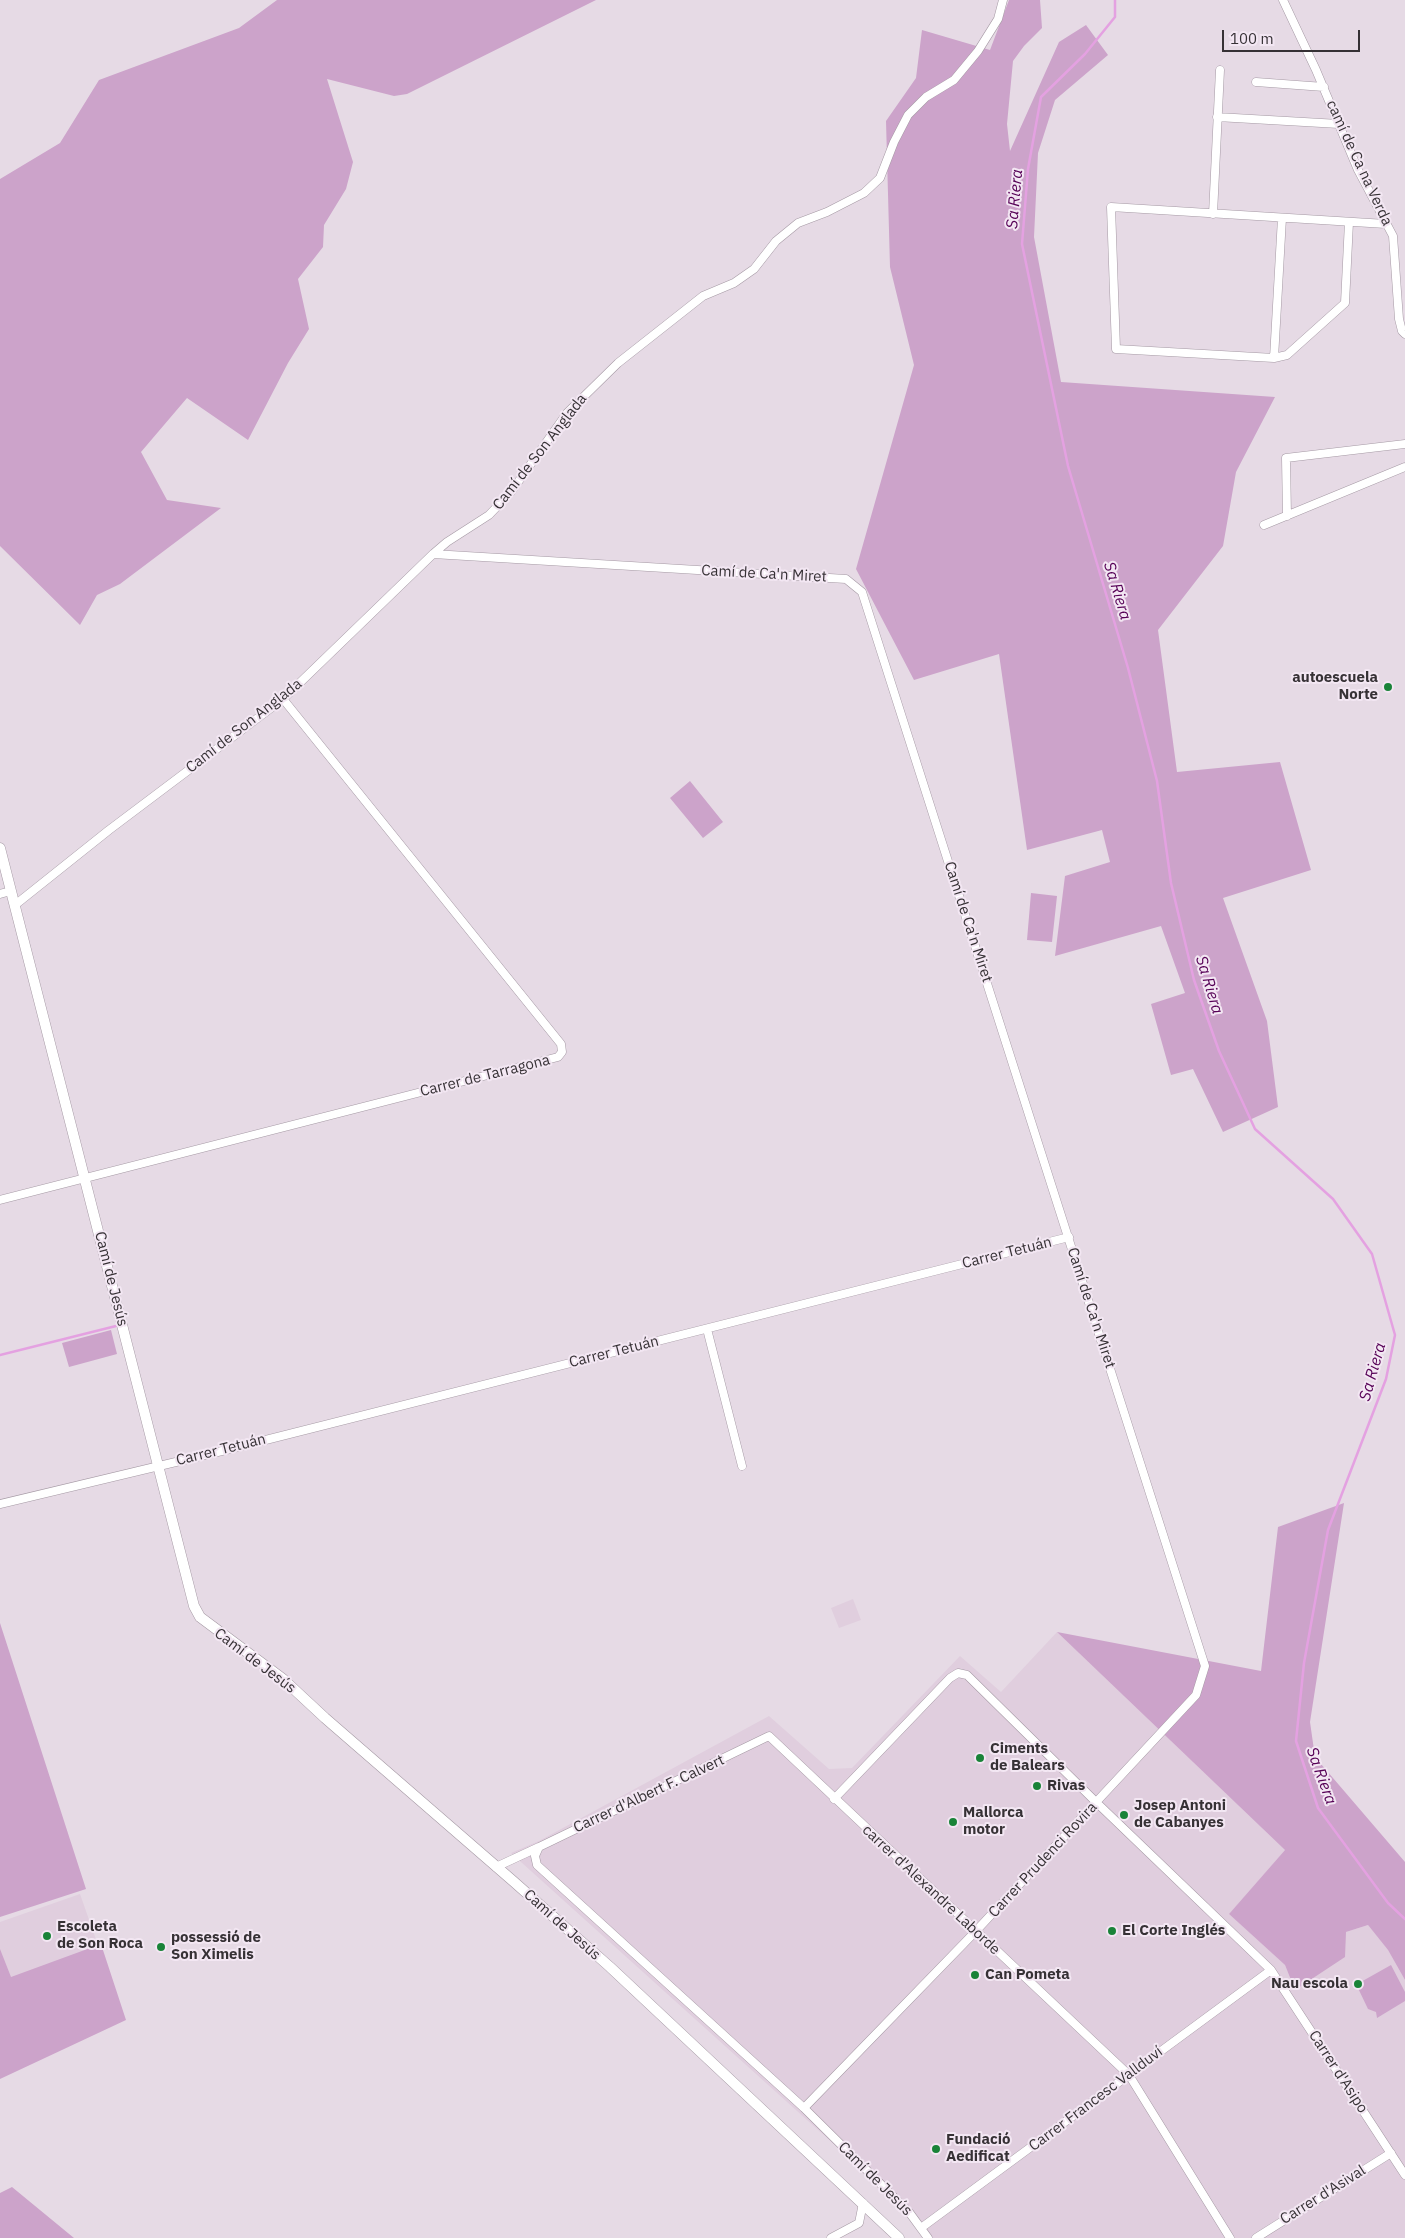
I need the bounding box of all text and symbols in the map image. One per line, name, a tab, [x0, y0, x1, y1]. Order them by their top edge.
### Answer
scale bar	[1225, 20, 1362, 52]
text: 100 m	[1230, 29, 1274, 48]
street label: camí de Ca na Verda	[1322, 97, 1396, 229]
water label: Sa Riera	[1003, 168, 1027, 230]
street label: Camí de Son Anglada	[489, 390, 591, 514]
water label: Sa Riera	[1099, 560, 1135, 622]
street label: Camí de Ca'n Miret	[701, 562, 827, 586]
place label: autoescuela Norte	[1292, 669, 1378, 704]
street label: Camí de Son Anglada	[182, 675, 306, 777]
marker: autoescuela Norte	[1382, 681, 1394, 693]
street label: Camí de Ca'n Miret	[940, 859, 996, 985]
water label: Sa Riera	[1191, 954, 1227, 1016]
street label: Carrer de Tarragona	[418, 1051, 552, 1101]
street label: Camí de Jesús	[91, 1230, 131, 1328]
street label: Carrer Tetuán	[960, 1233, 1054, 1273]
street label: Camí de Ca'n Miret	[1063, 1245, 1119, 1371]
street label: Carrer Tetuán	[567, 1332, 661, 1372]
water label: Sa Riera	[1356, 1341, 1390, 1403]
street label: Carrer Tetuán	[174, 1430, 268, 1470]
street label: Camí de Jesús	[211, 1625, 299, 1697]
place label: Ciments de Balears	[990, 1740, 1065, 1775]
water label: Sa Riera	[1302, 1745, 1340, 1807]
street label: Carrer d'Albert F. Calvert	[571, 1751, 727, 1837]
marker: Ciments de Balears	[974, 1752, 986, 1764]
place label: Rivas	[1047, 1777, 1085, 1795]
marker: Rivas	[1031, 1780, 1043, 1792]
place label: Josep Antoni de Cabanyes	[1134, 1797, 1226, 1832]
street label: Carrer Prudenci Rovira	[985, 1799, 1101, 1921]
place label: Mallorca motor	[963, 1804, 1024, 1839]
marker: Josep Antoni de Cabanyes	[1118, 1809, 1130, 1821]
marker: Mallorca motor	[947, 1816, 959, 1828]
street label: carrer d'Alexandre Laborde	[858, 1821, 1004, 1959]
street label: Camí de Jesús	[520, 1886, 604, 1964]
place label: Escoleta de Son Roca	[57, 1918, 143, 1953]
place label: El Corte Inglés	[1122, 1922, 1225, 1940]
marker: El Corte Inglés	[1106, 1925, 1118, 1937]
place label: possessió de Son Ximelis	[171, 1929, 261, 1964]
marker: Escoleta de Son Roca	[41, 1930, 53, 1942]
marker: possessió de Son Ximelis	[155, 1941, 167, 1953]
place label: Can Pometa	[985, 1966, 1070, 1984]
marker: Can Pometa	[969, 1969, 981, 1981]
place label: Nau escola	[1271, 1975, 1348, 1993]
marker: Nau escola	[1352, 1978, 1364, 1990]
street label: Carrer d'Asipo	[1305, 2027, 1371, 2117]
street label: Carrer Francesc Vallduví	[1026, 2043, 1166, 2155]
place label: Fundació Aedificat	[946, 2131, 1010, 2166]
street label: Camí de Jesús	[834, 2138, 916, 2220]
marker: Fundació Aedificat	[930, 2143, 942, 2155]
street label: Carrer d'Asival	[1277, 2162, 1369, 2228]

